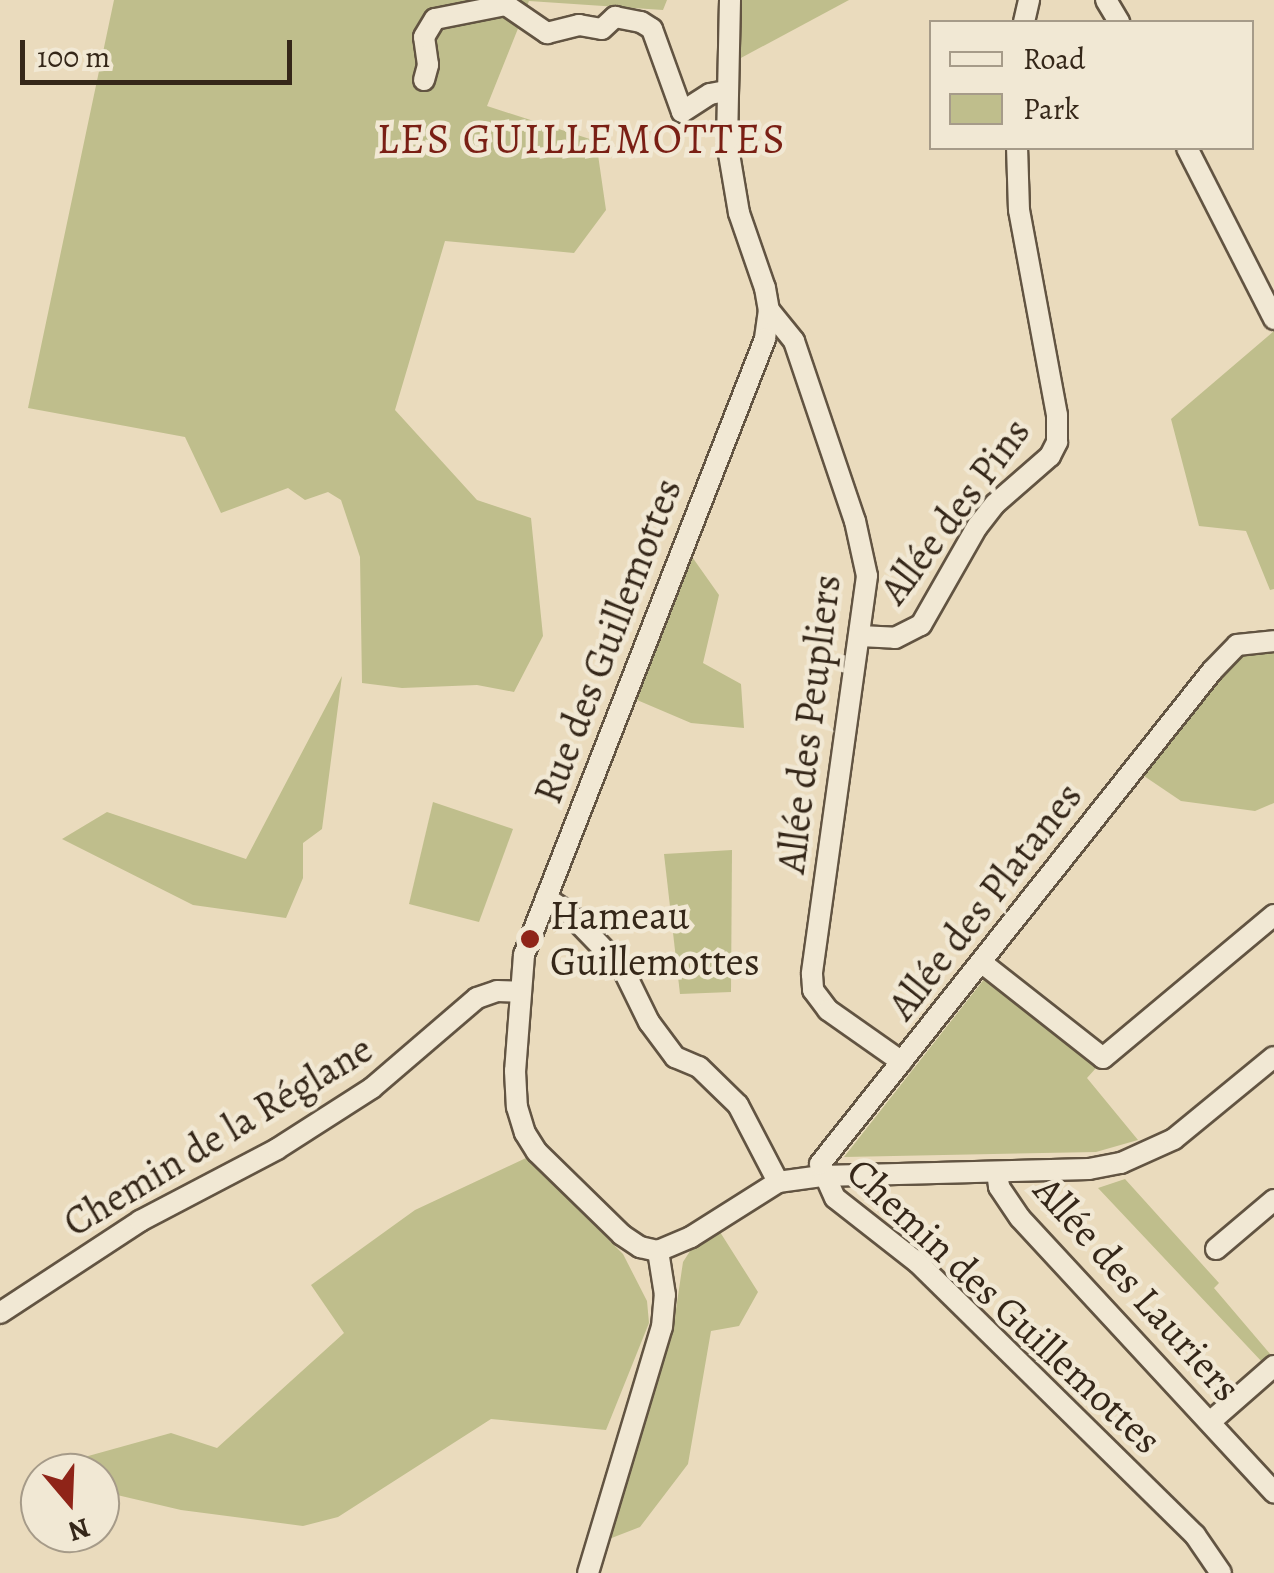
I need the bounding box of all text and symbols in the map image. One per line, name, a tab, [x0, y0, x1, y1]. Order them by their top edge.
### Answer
scale bar	[25, 20, 298, 82]
legend	[929, 20, 1254, 150]
text: 100 m	[37, 37, 110, 77]
text: Road	[1023, 39, 1085, 79]
text: Park	[1023, 89, 1079, 129]
district label: LES GUILLEMOTTES	[377, 114, 787, 164]
street label: Allée des Pins	[870, 409, 1040, 613]
street label: Rue des Guillemottes	[524, 472, 692, 810]
street label: Allée des Peupliers	[767, 572, 851, 876]
street label: Allée des Platanes	[878, 773, 1092, 1029]
place label: Hameau Guillemottes	[550, 892, 760, 986]
marker: Hameau Guillemottes	[519, 928, 541, 950]
street label: Chemin de la Réglane	[55, 1025, 381, 1247]
street label: Chemin des Guillemottes	[837, 1148, 1171, 1464]
street label: Allée des Lauriers	[1024, 1167, 1250, 1411]
north arrow	[20, 1453, 120, 1553]
text: N	[63, 1508, 95, 1551]

